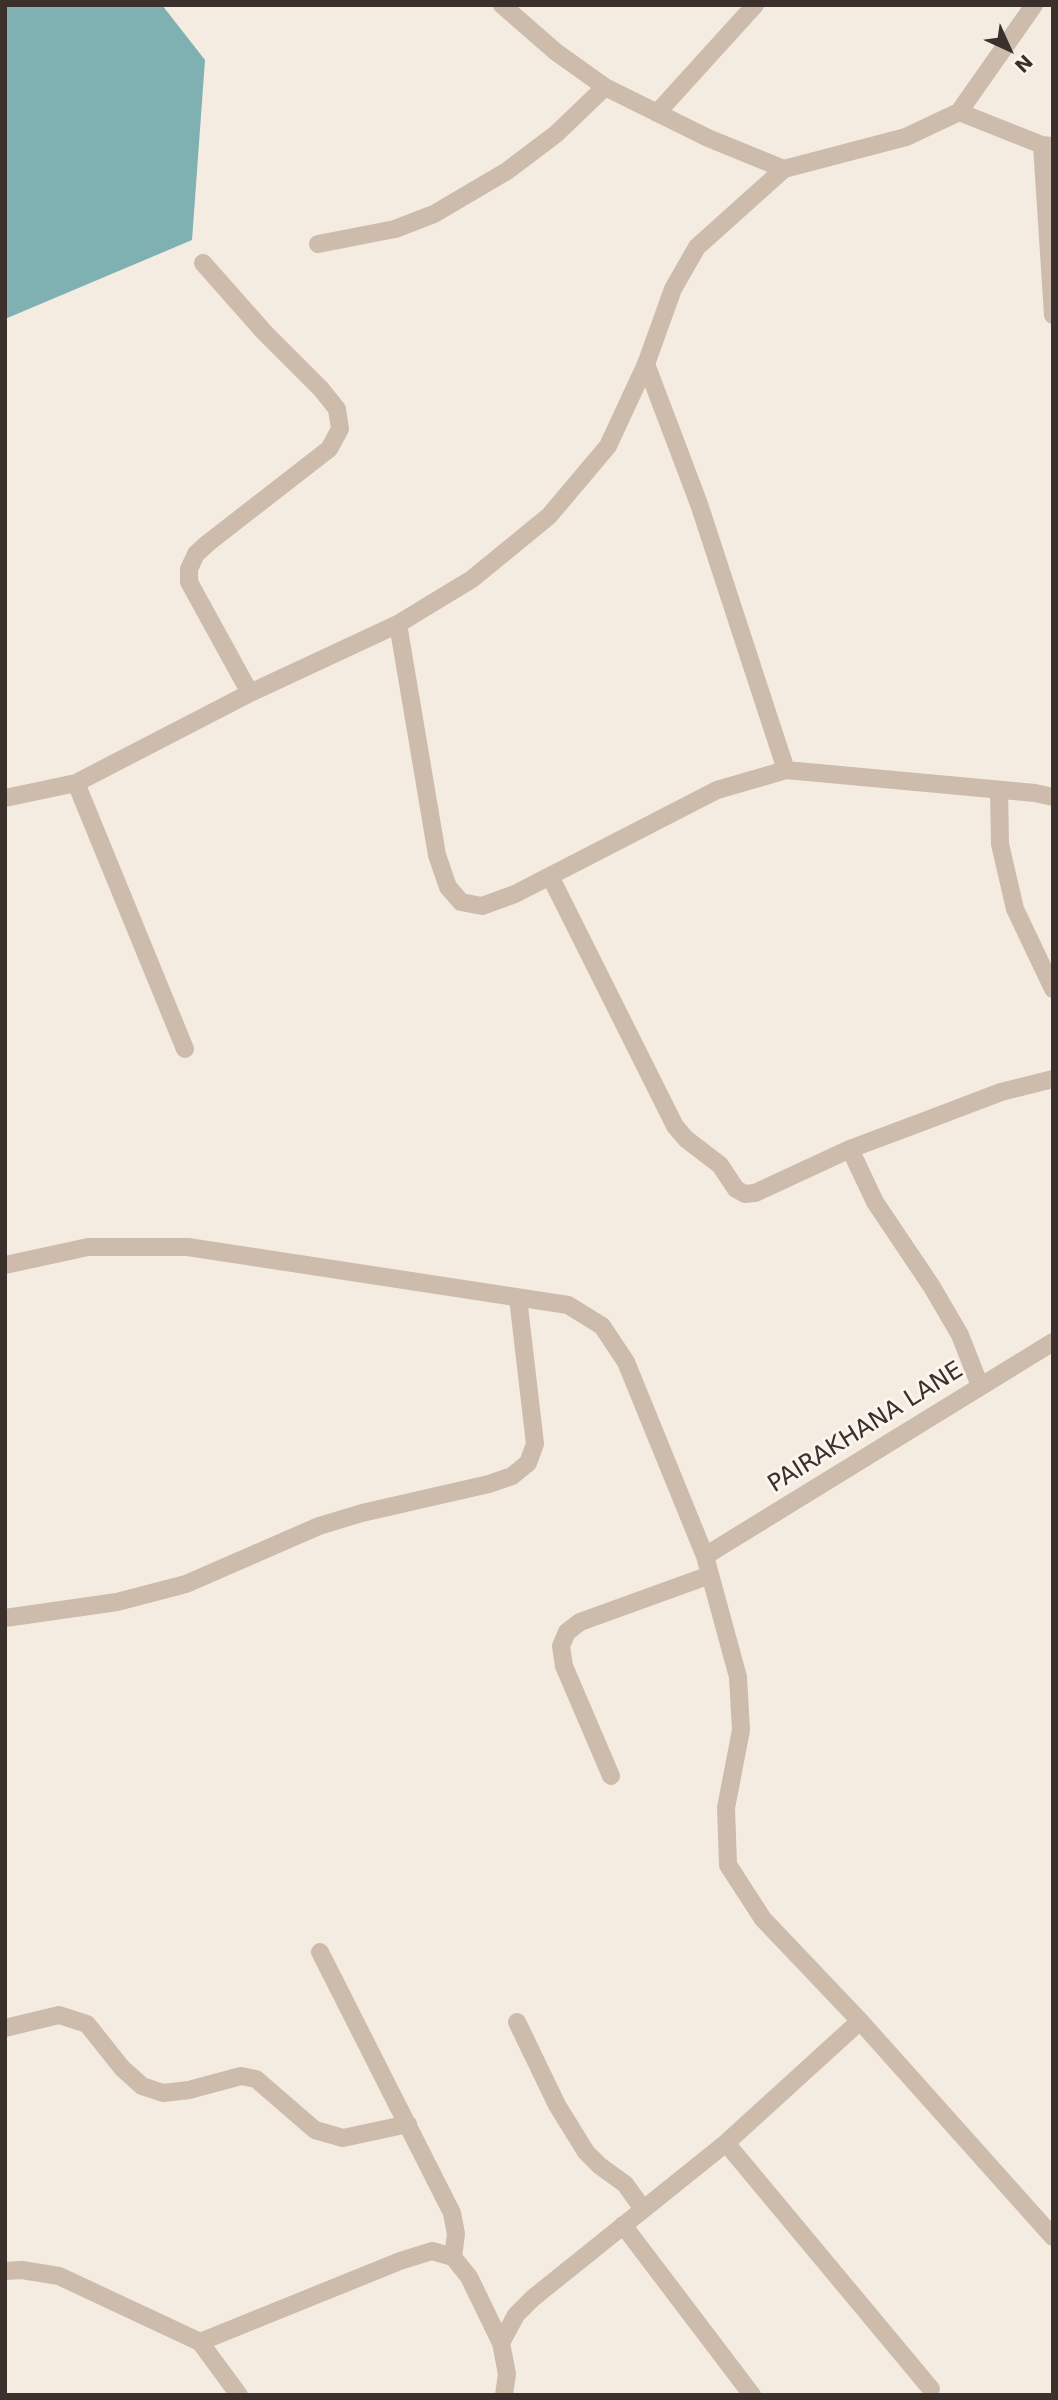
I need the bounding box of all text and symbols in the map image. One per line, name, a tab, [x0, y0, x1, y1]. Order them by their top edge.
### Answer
north arrow	[974, 14, 1044, 84]
text: N	[1010, 50, 1037, 77]
street label: PAIRAKHANA LANE	[763, 1356, 969, 1500]

